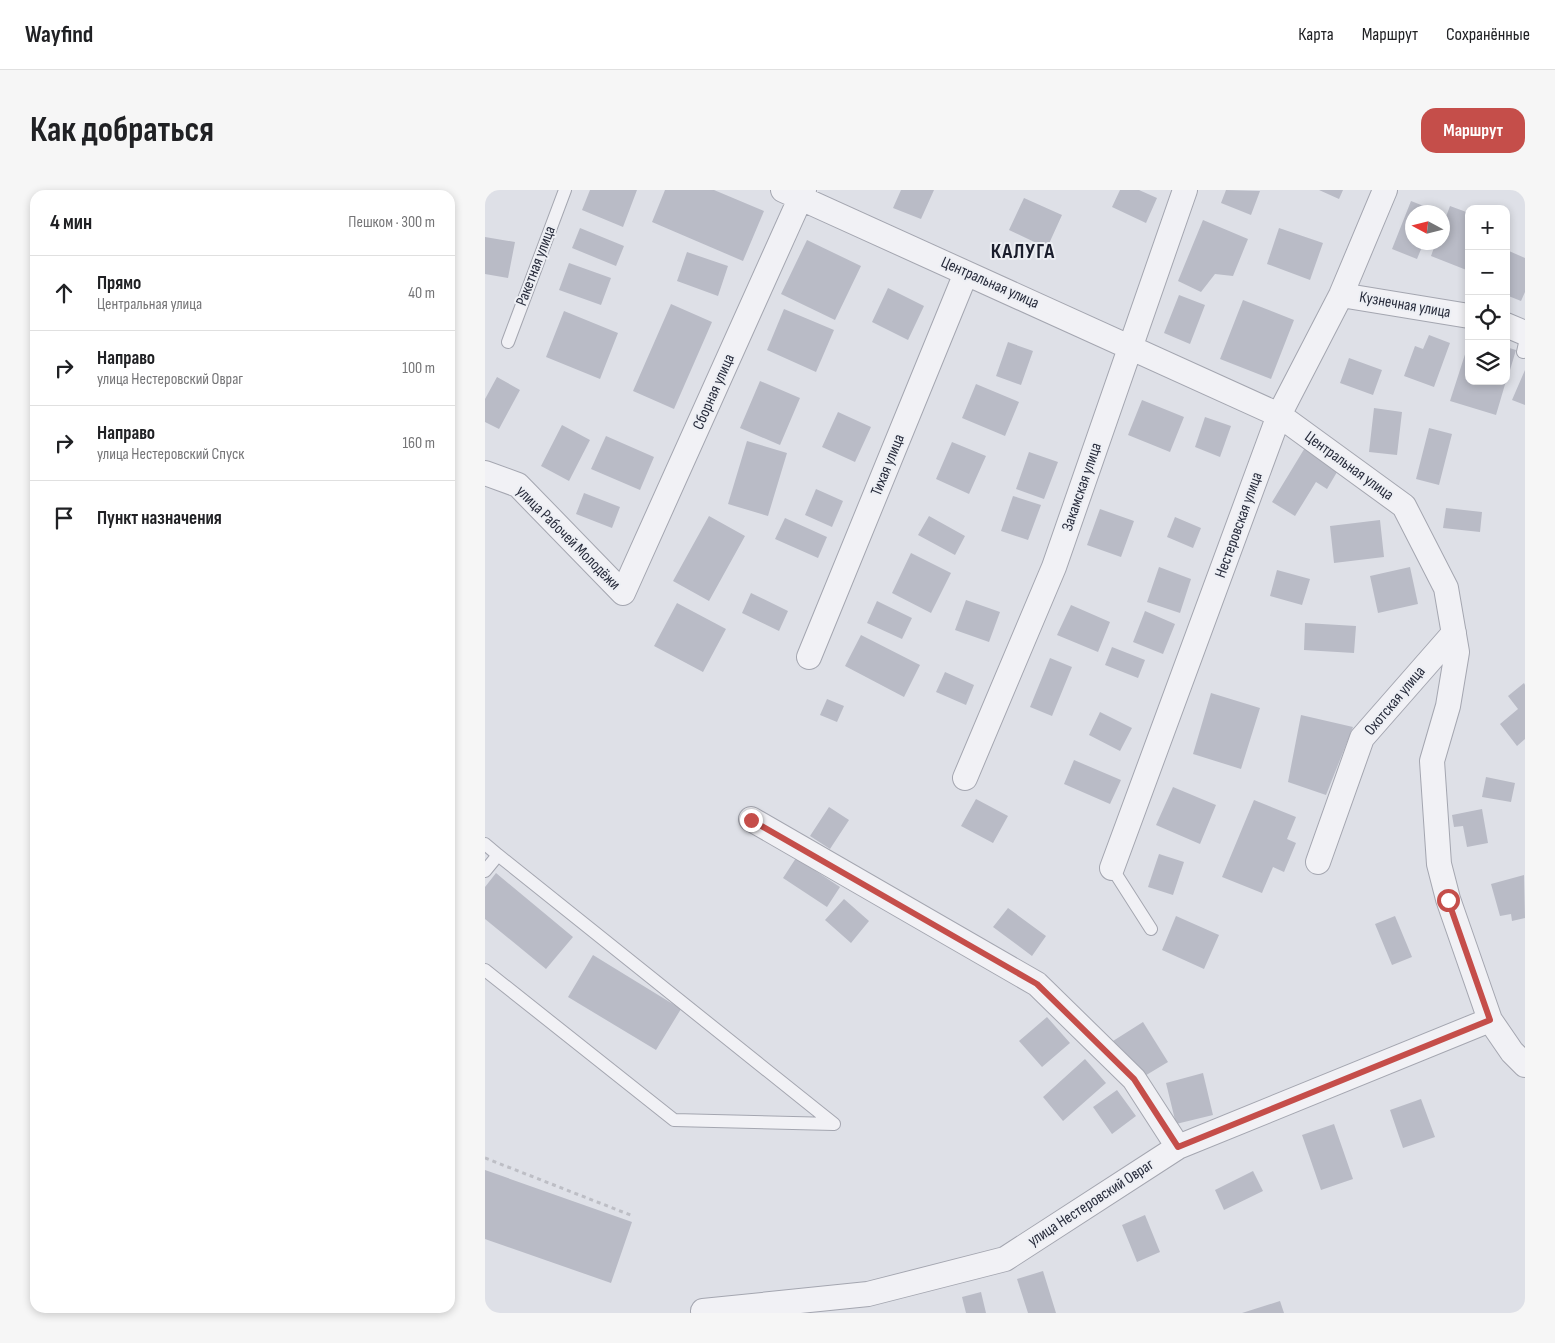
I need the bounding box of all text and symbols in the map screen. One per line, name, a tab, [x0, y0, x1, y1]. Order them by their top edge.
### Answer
text: Wayfind	[25, 20, 93, 49]
text: Карта	[1298, 24, 1334, 45]
text: Маршрут	[1362, 24, 1418, 45]
text: Сохранённые	[1446, 24, 1530, 45]
button: Маршрут	[1421, 108, 1525, 153]
text: Как добраться	[30, 109, 214, 152]
north arrow	[1405, 205, 1450, 250]
map controls	[1465, 205, 1510, 385]
button: +	[1465, 205, 1510, 250]
text: 4 мин	[50, 210, 92, 235]
text: Пешком · 300 m	[348, 213, 435, 232]
street label: Ракетная улица	[512, 223, 560, 309]
district label: КАЛУГА	[991, 239, 1055, 264]
button: −	[1465, 250, 1510, 295]
street label: Центральная улица	[938, 253, 1042, 313]
text: Прямо	[97, 272, 141, 295]
icon: ahead	[50, 279, 78, 307]
text: 40 m	[408, 284, 435, 303]
street label: Кузнечная улица	[1358, 288, 1452, 322]
text: Центральная улица	[97, 295, 202, 314]
button: locate	[1465, 295, 1510, 340]
button: layers	[1465, 340, 1510, 385]
text: Направо	[97, 347, 155, 370]
street label: Сборная улица	[689, 351, 739, 433]
icon: right	[50, 354, 78, 382]
text: 100 m	[402, 359, 435, 378]
text: улица Нестеровский Овраг	[97, 370, 243, 389]
text: Направо	[97, 422, 155, 445]
street label: Центральная улица	[1301, 427, 1397, 505]
icon: right	[50, 429, 78, 457]
street label: Тихая улица	[867, 431, 909, 499]
text: 160 m	[402, 434, 435, 453]
street label: Закамская улица	[1058, 440, 1106, 534]
text: улица Нестеровский Спуск	[97, 445, 244, 464]
street label: Нестеровская улица	[1211, 470, 1267, 580]
street label: улица Рабочей Молодёжи	[512, 482, 624, 594]
icon: arrive	[50, 504, 78, 532]
text: Пункт назначения	[97, 507, 222, 530]
street label: Охотская улица	[1361, 663, 1429, 739]
route end	[740, 809, 763, 832]
route start	[1437, 889, 1460, 912]
street label: улица Нестеровский Овраг	[1025, 1155, 1158, 1251]

